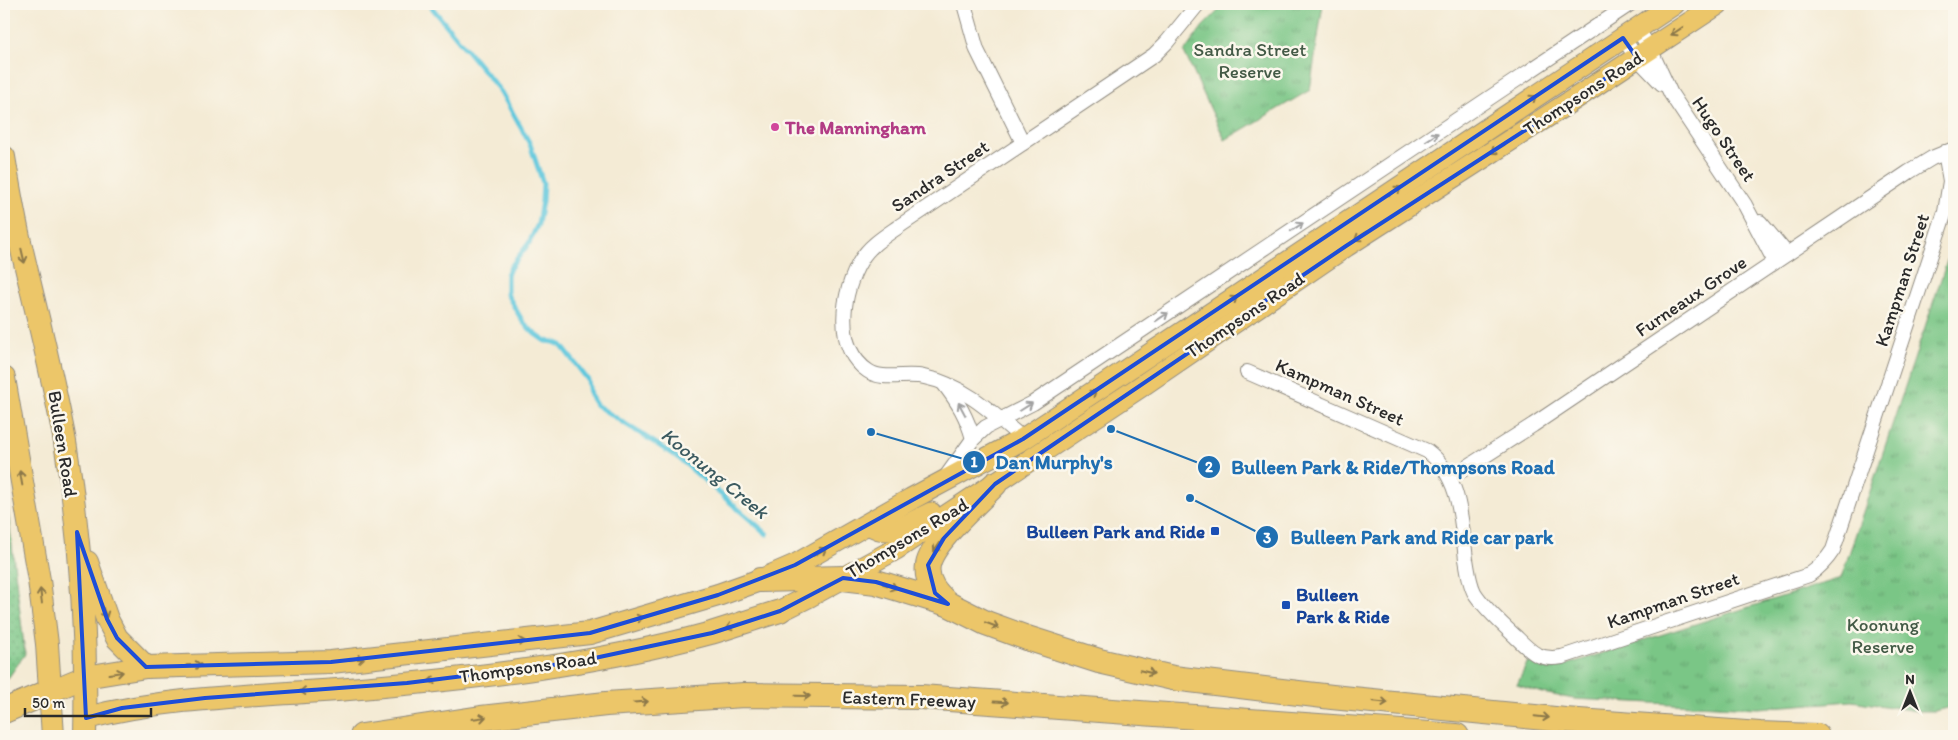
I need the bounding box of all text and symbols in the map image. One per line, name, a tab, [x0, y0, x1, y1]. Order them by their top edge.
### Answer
one-way arrow	[1671, 26, 1685, 36]
park label: Sandra Street Reserve	[1194, 38, 1307, 83]
street label: Thompsons Road	[1519, 45, 1648, 140]
street label: Hugo Street	[1687, 92, 1761, 186]
one-way arrow	[1523, 95, 1537, 105]
place label: The Manningham	[784, 116, 926, 139]
marker: The Manningham	[769, 121, 781, 133]
one-way arrow	[1424, 131, 1438, 141]
street label: Sandra Street	[887, 135, 993, 217]
one-way arrow	[1491, 144, 1505, 154]
one-way arrow	[1388, 186, 1402, 196]
street label: Kampman Street	[1870, 211, 1934, 349]
one-way arrow	[1289, 222, 1303, 232]
one-way arrow	[1354, 232, 1368, 242]
one-way arrow	[19, 248, 28, 264]
street label: Furneaux Grove	[1631, 250, 1751, 342]
street label: Thompsons Road	[1181, 266, 1309, 363]
one-way arrow	[1224, 296, 1238, 306]
one-way arrow	[1154, 312, 1168, 322]
street label: Kampman Street	[1272, 353, 1408, 431]
street label: Bulleen Road	[43, 389, 83, 499]
one-way arrow	[1083, 390, 1097, 400]
one-way arrow	[1019, 401, 1033, 412]
one-way arrow	[957, 402, 966, 417]
water label: Koonung Creek	[657, 423, 775, 525]
callout: Dan Murphy's	[961, 444, 1123, 479]
text: Dan Murphy's	[995, 450, 1113, 475]
callout: Bulleen Park & Ride/Thompsons Road	[1196, 450, 1564, 485]
text: 1	[971, 453, 978, 471]
text: Bulleen Park & Ride/Thompsons Road	[1231, 455, 1556, 480]
text: 2	[1205, 458, 1213, 476]
one-way arrow	[16, 471, 26, 487]
street label: Thompsons Road	[842, 492, 973, 584]
place label: Bulleen Park and Ride	[1026, 520, 1205, 543]
callout: Bulleen Park and Ride car park	[1255, 520, 1564, 555]
marker: Bulleen Park and Ride	[1209, 525, 1221, 537]
text: Bulleen Park and Ride car park	[1291, 525, 1554, 550]
text: 3	[1263, 529, 1271, 547]
one-way arrow	[933, 539, 943, 553]
one-way arrow	[812, 546, 826, 556]
street label: Kampman Street	[1604, 567, 1742, 633]
one-way arrow	[882, 582, 898, 591]
place label: Bulleen Park & Ride	[1296, 583, 1390, 628]
one-way arrow	[36, 588, 46, 604]
marker: Bulleen Park & Ride	[1280, 599, 1292, 611]
one-way arrow	[100, 603, 109, 619]
park label: Koonung Reserve	[1847, 613, 1920, 658]
one-way arrow	[628, 614, 644, 624]
one-way arrow	[726, 621, 742, 631]
one-way arrow	[984, 621, 999, 630]
one-way arrow	[510, 636, 526, 646]
street label: Thompsons Road	[458, 646, 599, 688]
one-way arrow	[348, 655, 364, 664]
one-way arrow	[186, 661, 202, 670]
one-way arrow	[107, 668, 123, 678]
one-way arrow	[1139, 668, 1155, 677]
north arrow	[1886, 668, 1936, 718]
text: N	[1905, 671, 1915, 688]
one-way arrow	[429, 675, 445, 685]
scale bar	[25, 685, 151, 717]
street label: Eastern Freeway	[842, 685, 976, 713]
one-way arrow	[299, 687, 315, 696]
one-way arrow	[795, 691, 811, 701]
text: 50 m	[32, 694, 65, 712]
one-way arrow	[633, 697, 649, 706]
one-way arrow	[1372, 697, 1388, 707]
one-way arrow	[992, 698, 1008, 707]
one-way arrow	[471, 713, 487, 723]
one-way arrow	[1534, 713, 1550, 722]

